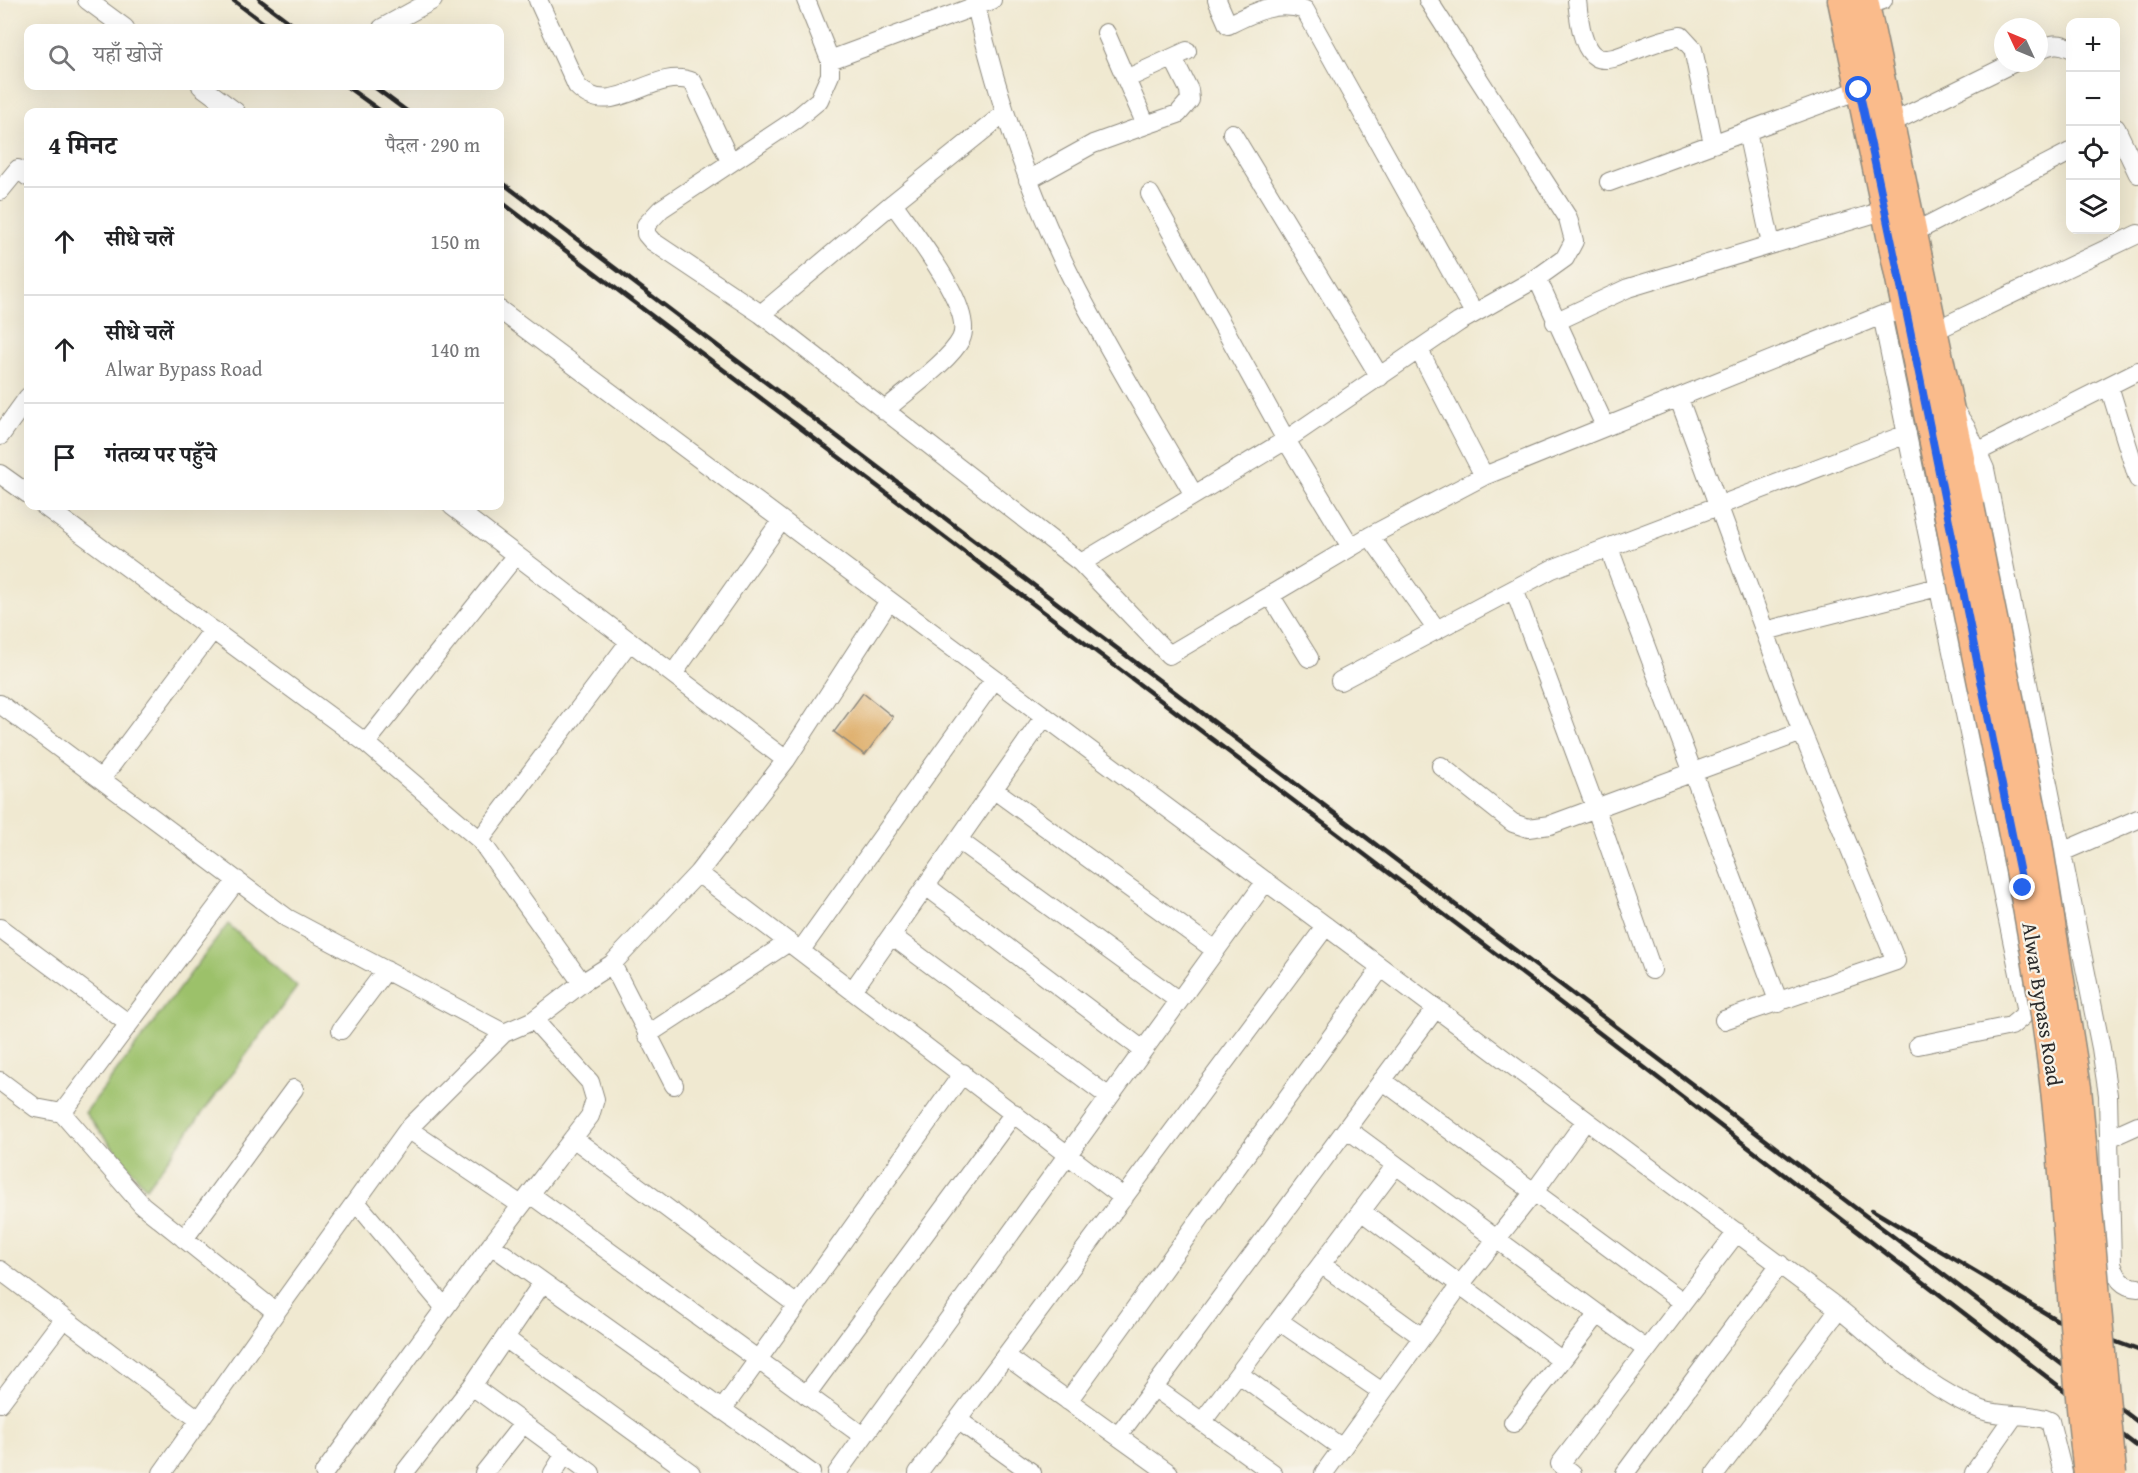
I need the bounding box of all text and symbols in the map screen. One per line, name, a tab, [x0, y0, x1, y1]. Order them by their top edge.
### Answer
north arrow	[1994, 18, 2048, 72]
map controls	[2066, 18, 2120, 234]
button: +	[2066, 18, 2120, 72]
search box	[24, 24, 504, 90]
text: यहाँ खोजें	[93, 38, 162, 70]
icon: search	[45, 41, 78, 74]
button: −	[2066, 72, 2120, 126]
route start	[1845, 76, 1871, 102]
text: 4 मिनट	[48, 125, 116, 164]
button: locate	[2066, 126, 2120, 180]
text: पैदल · 290 m	[386, 130, 480, 159]
button: layers	[2066, 180, 2120, 234]
text: सीधे चलें	[105, 222, 174, 254]
icon: ahead	[48, 225, 81, 258]
text: 150 m	[430, 227, 480, 256]
text: सीधे चलें	[105, 316, 174, 348]
icon: ahead	[48, 333, 81, 366]
text: 140 m	[430, 335, 480, 364]
text: Alwar Bypass Road	[105, 354, 262, 383]
text: गंतव्य पर पहुँचे	[105, 438, 216, 470]
icon: arrive	[48, 441, 81, 474]
route end	[2009, 874, 2035, 900]
street label: Alwar Bypass Road	[2014, 920, 2071, 1089]

